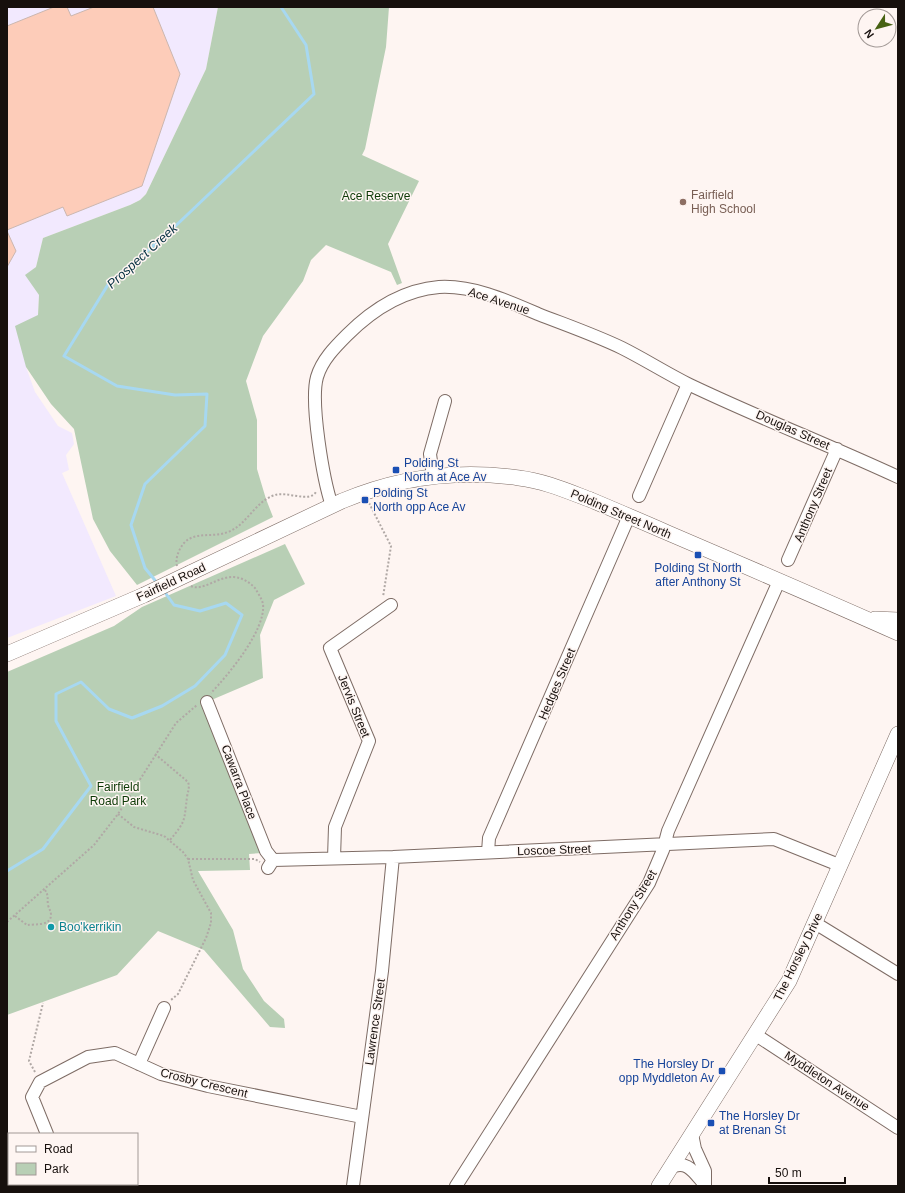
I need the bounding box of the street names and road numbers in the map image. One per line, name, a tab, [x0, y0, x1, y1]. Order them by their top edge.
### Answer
street label: Ace Avenue	[466, 284, 532, 318]
street label: Douglas Street	[754, 407, 833, 453]
street label: Anthony Street	[791, 465, 835, 544]
street label: Polding Street North	[569, 486, 673, 542]
street label: Fairfield Road	[134, 560, 208, 604]
street label: Hedges Street	[536, 645, 579, 722]
street label: Jervis Street	[335, 672, 373, 740]
street label: Cawarra Place	[218, 743, 260, 822]
street label: Loscoe Street	[517, 842, 592, 858]
street label: Anthony Street	[607, 867, 660, 943]
street label: The Horsley Drive	[771, 910, 825, 1003]
street label: Lawrence Street	[362, 977, 388, 1066]
street label: Myddleton Avenue	[782, 1048, 872, 1114]
street label: Crosby Crescent	[159, 1065, 250, 1101]

